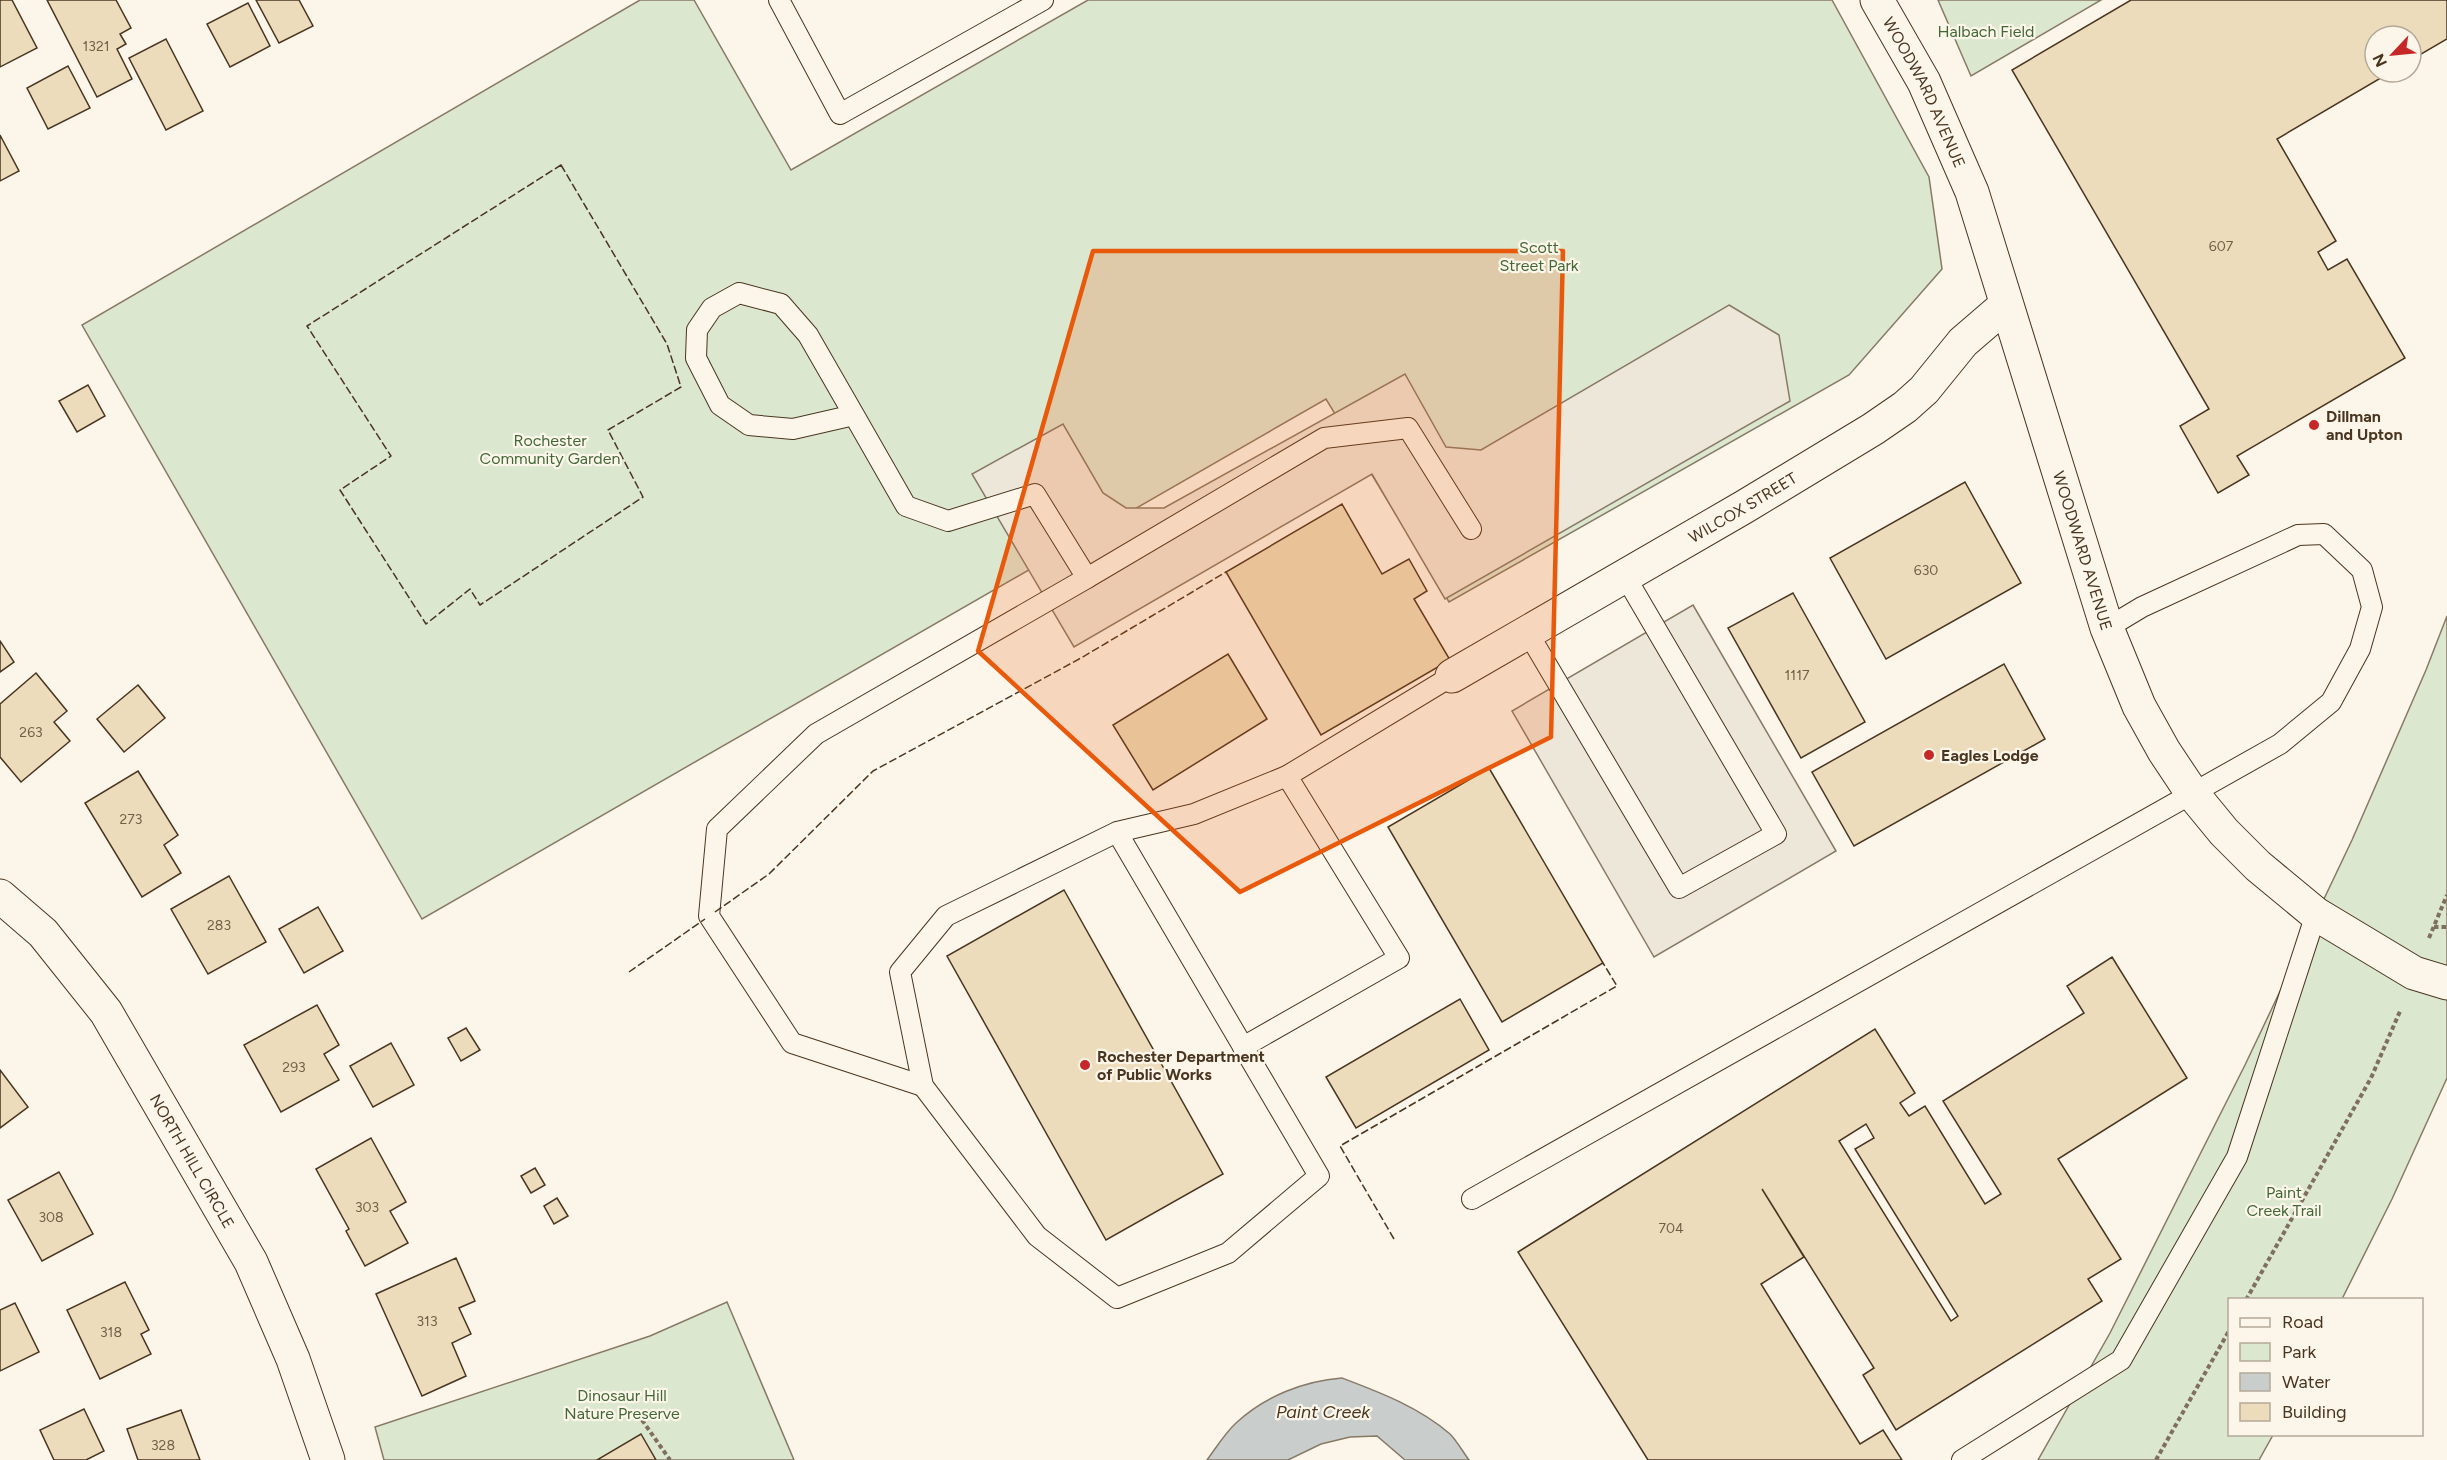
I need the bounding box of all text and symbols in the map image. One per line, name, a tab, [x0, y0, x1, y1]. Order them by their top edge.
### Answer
street label: WOODWARD AVENUE	[1879, 14, 1970, 170]
park label: Halbach Field	[1938, 22, 2034, 41]
north arrow	[2363, 24, 2423, 84]
house number: 1321	[82, 38, 110, 55]
text: N	[2369, 51, 2391, 70]
park label: Scott Street Park	[1499, 238, 1579, 275]
house number: 607	[2209, 238, 2234, 255]
place label: Dillman and Upton	[2326, 407, 2403, 444]
marker: Dillman and Upton	[2307, 418, 2321, 432]
park label: Rochester Community Garden	[480, 431, 620, 468]
street label: WILCOX STREET	[1685, 468, 1800, 547]
street label: WOODWARD AVENUE	[2049, 469, 2117, 633]
house number: 630	[1914, 562, 1938, 579]
house number: 1117	[1785, 667, 1810, 684]
house number: 263	[19, 724, 43, 741]
place label: Eagles Lodge	[1941, 746, 2039, 765]
marker: Eagles Lodge	[1922, 748, 1936, 762]
house number: 273	[120, 811, 142, 828]
house number: 283	[207, 917, 231, 934]
place label: Rochester Department of Public Works	[1097, 1047, 1265, 1084]
marker: Rochester Department of Public Works	[1078, 1058, 1092, 1072]
house number: 293	[282, 1059, 306, 1076]
street label: NORTH HILL CIRCLE	[146, 1091, 239, 1231]
park label: Paint Creek Trail	[2246, 1183, 2322, 1220]
house number: 303	[355, 1199, 379, 1216]
house number: 308	[38, 1209, 64, 1226]
house number: 704	[1658, 1220, 1684, 1237]
legend	[2228, 1298, 2423, 1436]
text: Road	[2282, 1311, 2323, 1333]
house number: 313	[416, 1313, 438, 1330]
house number: 318	[100, 1324, 122, 1341]
text: Park	[2282, 1341, 2317, 1363]
text: Water	[2282, 1371, 2330, 1393]
park label: Dinosaur Hill Nature Preserve	[564, 1386, 680, 1423]
water label: Paint Creek	[1276, 1401, 1371, 1423]
text: Building	[2282, 1401, 2347, 1423]
house number: 328	[151, 1437, 175, 1454]

